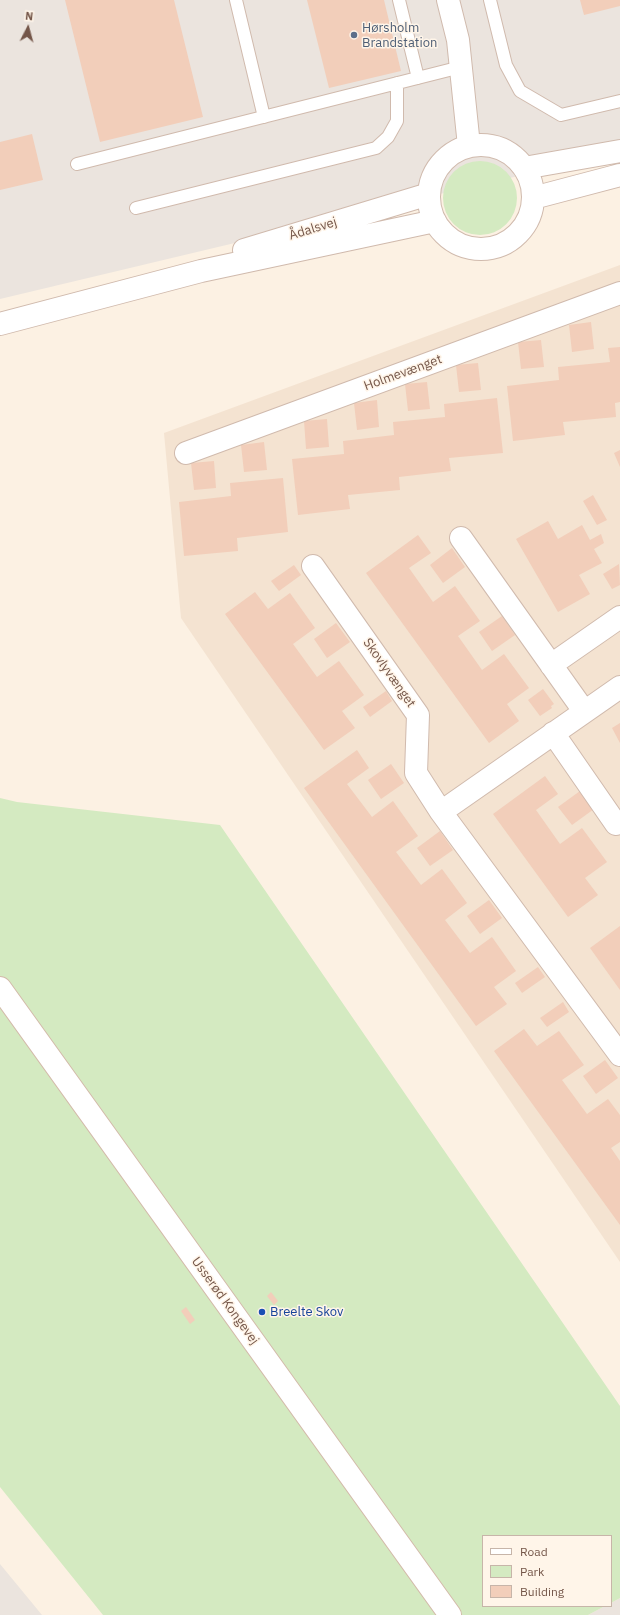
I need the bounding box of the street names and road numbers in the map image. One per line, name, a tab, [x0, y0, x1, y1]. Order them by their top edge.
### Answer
street label: Ådalsvej	[287, 214, 339, 244]
street label: Holmevænget	[362, 352, 444, 394]
street label: Skovlyvænget	[359, 635, 419, 711]
street label: Usserød Kongevej	[188, 1254, 262, 1348]

